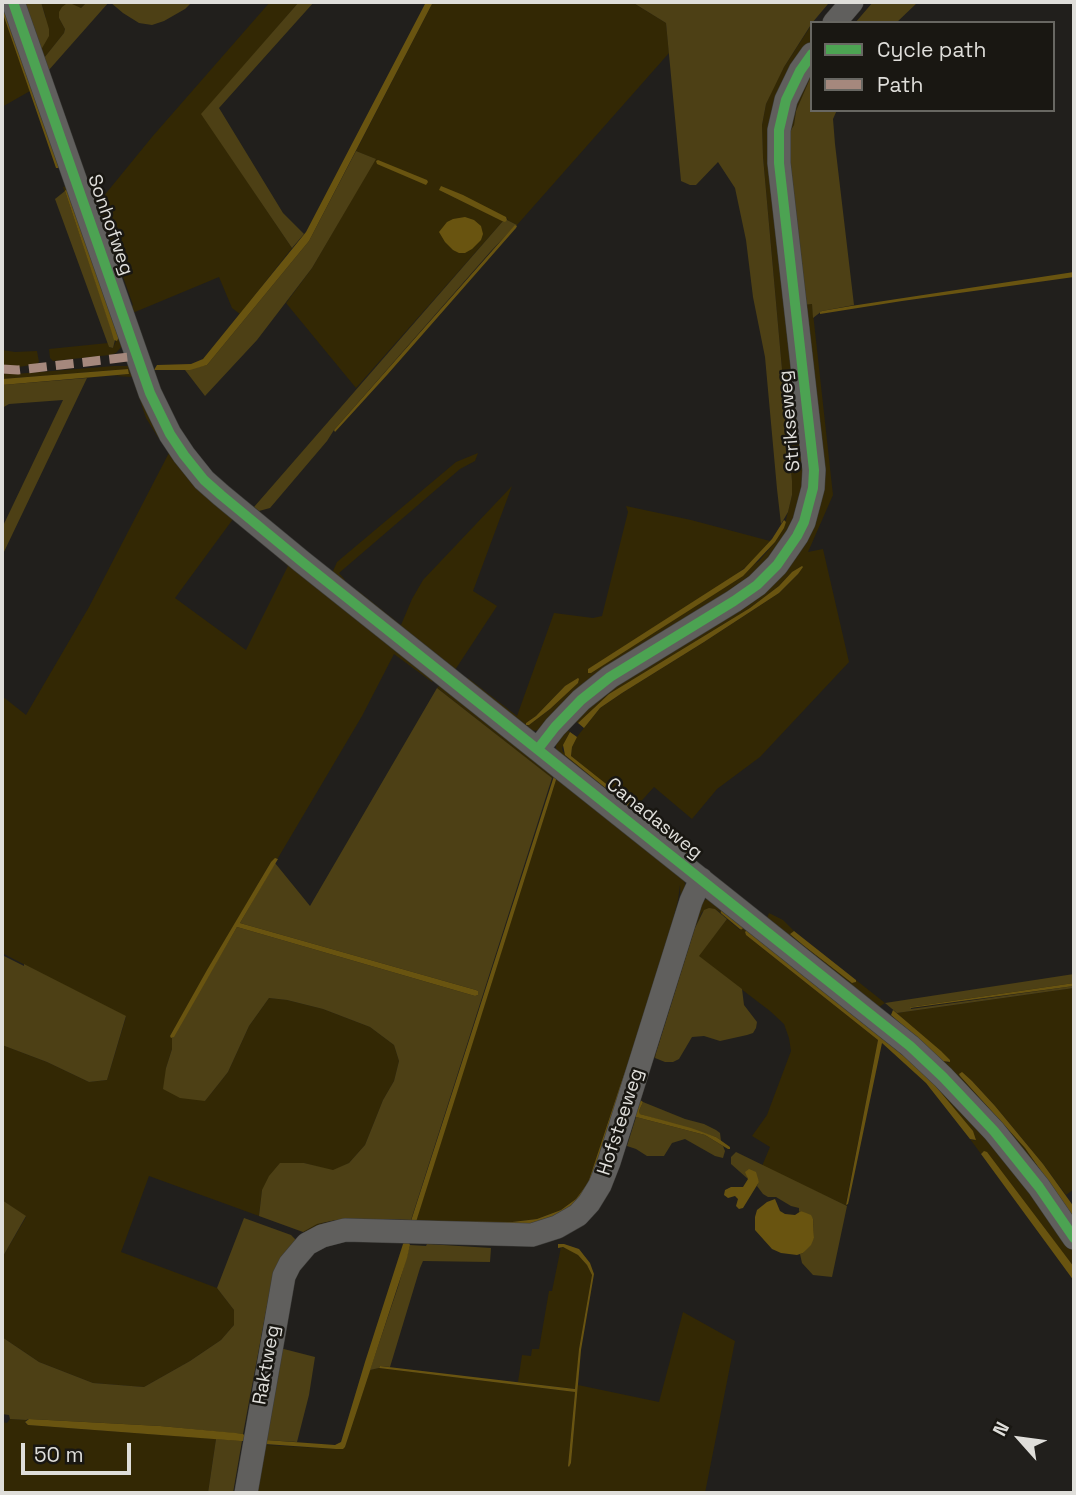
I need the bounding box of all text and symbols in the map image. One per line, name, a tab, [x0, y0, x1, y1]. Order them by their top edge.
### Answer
legend	[810, 21, 1055, 112]
text: Cycle path	[877, 36, 986, 63]
text: Path	[877, 71, 923, 98]
street label: Sonhofweg	[82, 172, 138, 278]
street label: Strikseweg	[774, 369, 806, 473]
street label: Canadasweg	[601, 773, 707, 865]
street label: Hofsteeweg	[593, 1066, 649, 1178]
street label: Raktweg	[249, 1323, 285, 1407]
north arrow	[985, 1404, 1055, 1474]
text: N	[987, 1417, 1015, 1440]
scale bar	[24, 1428, 135, 1472]
text: 50 m	[34, 1441, 84, 1468]

